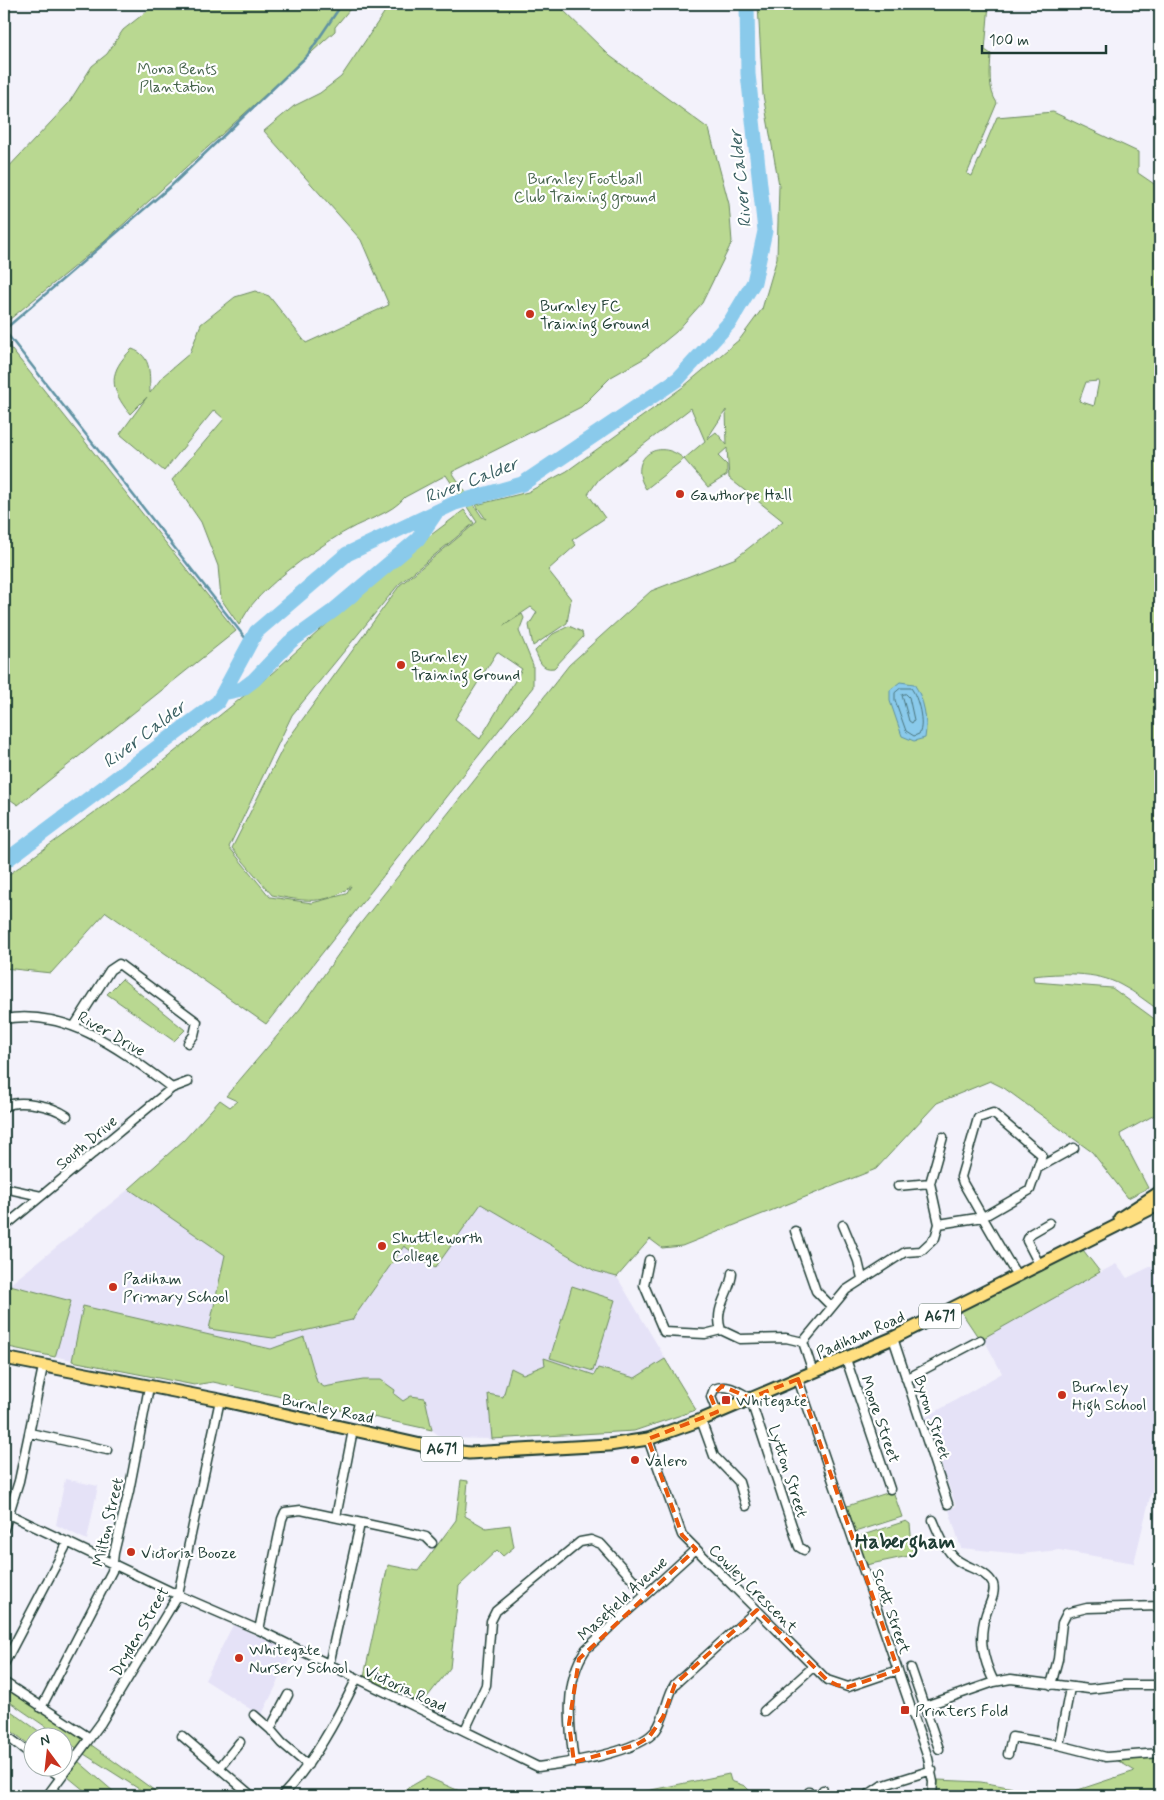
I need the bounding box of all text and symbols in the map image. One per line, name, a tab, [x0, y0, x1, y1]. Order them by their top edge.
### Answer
scale bar	[982, 22, 1105, 54]
text: 100 m	[989, 31, 1029, 51]
park label: Mona Bents Plantation	[137, 59, 217, 98]
water label: River Calder	[724, 126, 758, 229]
park label: Burnley Football Club Training ground	[514, 169, 656, 209]
place label: Burnley FC Training Ground	[540, 296, 649, 336]
marker: Burnley FC Training Ground	[524, 308, 536, 320]
water label: River Calder	[421, 451, 524, 510]
place label: Gawthorpe Hall	[690, 485, 792, 506]
marker: Gawthorpe Hall	[674, 488, 686, 500]
place label: Burnley Training Ground	[411, 647, 520, 687]
marker: Burnley Training Ground	[395, 659, 407, 671]
water label: River Calder	[98, 694, 193, 774]
street label: River Drive	[74, 1006, 149, 1062]
street label: South Drive	[52, 1111, 122, 1175]
place label: Shuttleworth College	[392, 1228, 483, 1267]
marker: Shuttleworth College	[376, 1240, 388, 1252]
place label: Padiham Primary School	[123, 1269, 229, 1308]
marker: Padiham Primary School	[107, 1281, 119, 1293]
road number: A671	[919, 1304, 961, 1328]
street label: Padiham Road	[813, 1306, 908, 1364]
street label: Moore Street	[855, 1373, 904, 1466]
street label: Byron Street	[908, 1373, 955, 1462]
place label: Burnley High School	[1072, 1377, 1147, 1417]
street label: Burnley Road	[280, 1389, 376, 1429]
marker: Burnley High School	[1056, 1389, 1068, 1401]
place label: Whitegate	[736, 1391, 808, 1412]
marker: Whitegate	[720, 1394, 732, 1406]
street label: Lytton Street	[763, 1423, 812, 1520]
road number: A671	[421, 1436, 463, 1462]
place label: Valero	[645, 1451, 687, 1472]
marker: Valero	[629, 1454, 641, 1466]
street label: Milton Street	[88, 1476, 129, 1569]
district label: Habergham	[855, 1528, 956, 1558]
street label: Cowley Crescent	[704, 1540, 803, 1639]
place label: Victoria Booze	[141, 1543, 237, 1564]
marker: Victoria Booze	[125, 1546, 137, 1558]
street label: Masefield Avenue	[574, 1552, 672, 1646]
street label: Scott Street	[866, 1566, 915, 1657]
street label: Dryden Street	[106, 1583, 175, 1680]
place label: Whitegate Nursery School	[249, 1640, 348, 1679]
marker: Whitegate Nursery School	[233, 1652, 245, 1664]
street label: Victoria Road	[361, 1661, 450, 1718]
place label: Printers Fold	[915, 1701, 1008, 1722]
marker: Printers Fold	[899, 1704, 911, 1716]
north arrow	[22, 1728, 72, 1778]
text: N	[38, 1731, 52, 1750]

